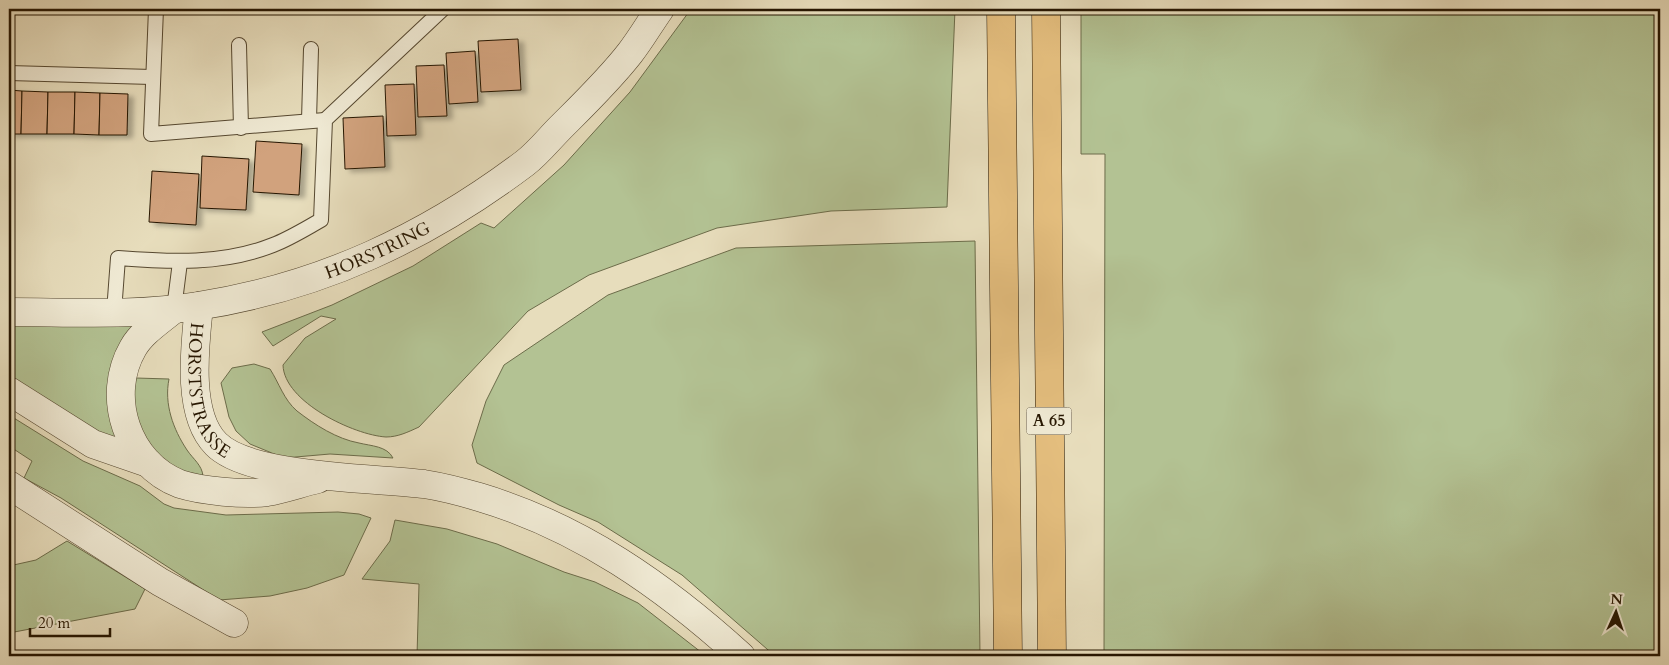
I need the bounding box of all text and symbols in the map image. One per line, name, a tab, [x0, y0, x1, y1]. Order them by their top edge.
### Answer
street label: HORSTRING	[321, 215, 435, 285]
street label: HORSTSTRASSE	[182, 322, 236, 464]
road number: A 65	[1026, 408, 1072, 434]
north arrow	[1592, 588, 1642, 638]
text: N	[1610, 590, 1623, 609]
scale bar	[30, 605, 110, 637]
text: 20 m	[38, 613, 70, 633]

